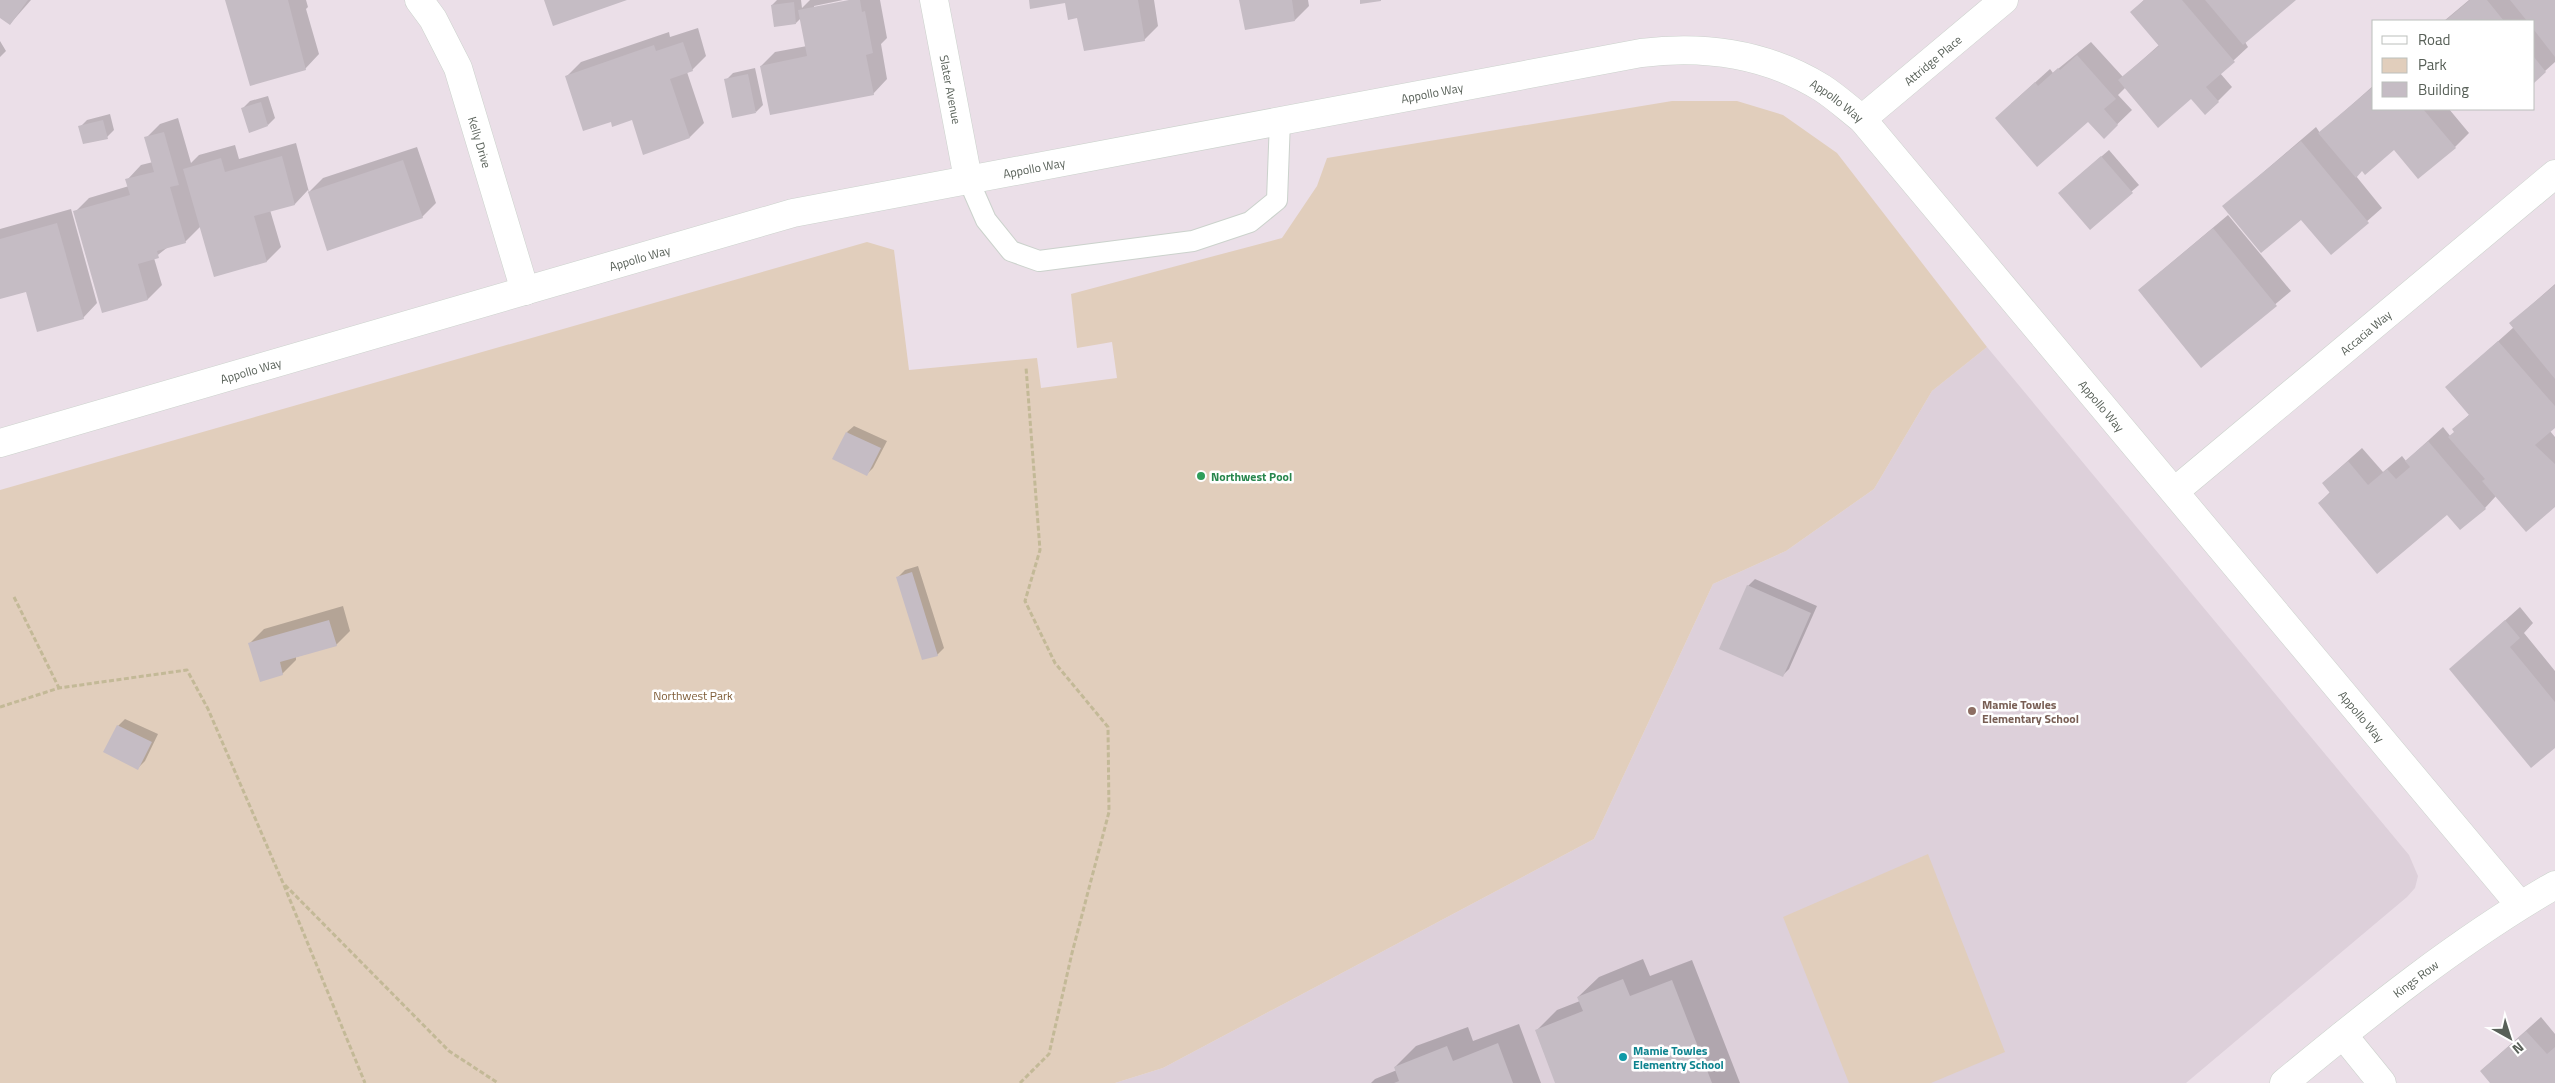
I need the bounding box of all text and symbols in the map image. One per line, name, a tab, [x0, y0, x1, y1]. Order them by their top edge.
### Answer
legend	[2372, 20, 2535, 110]
text: Road	[2418, 28, 2450, 51]
street label: Attridge Place	[1899, 30, 1966, 90]
street label: Slater Avenue	[935, 53, 967, 126]
text: Park	[2418, 53, 2447, 76]
street label: Appollo Way	[1807, 74, 1868, 127]
street label: Appollo Way	[1399, 77, 1465, 108]
text: Building	[2418, 78, 2469, 101]
street label: Kelly Drive	[464, 114, 497, 170]
street label: Appollo Way	[1001, 152, 1067, 183]
street label: Appollo Way	[607, 240, 673, 275]
street label: Accacia Way	[2335, 305, 2396, 359]
street label: Appollo Way	[218, 352, 284, 388]
street label: Appollo Way	[2074, 375, 2130, 436]
place label: Northwest Pool	[1211, 467, 1292, 486]
marker: Northwest Pool	[1195, 470, 1207, 482]
park label: Northwest Park	[653, 686, 733, 705]
street label: Appollo Way	[2334, 686, 2389, 746]
place label: Mamie Towles Elementary School	[1982, 695, 2079, 728]
marker: Mamie Towles Elementary School	[1966, 705, 1978, 717]
street label: Kings Row	[2388, 955, 2442, 1002]
north arrow	[2485, 1013, 2535, 1063]
text: N	[2508, 1037, 2529, 1060]
place label: Mamie Towles Elementry School	[1633, 1041, 1724, 1074]
marker: Mamie Towles Elementry School	[1617, 1051, 1629, 1063]

